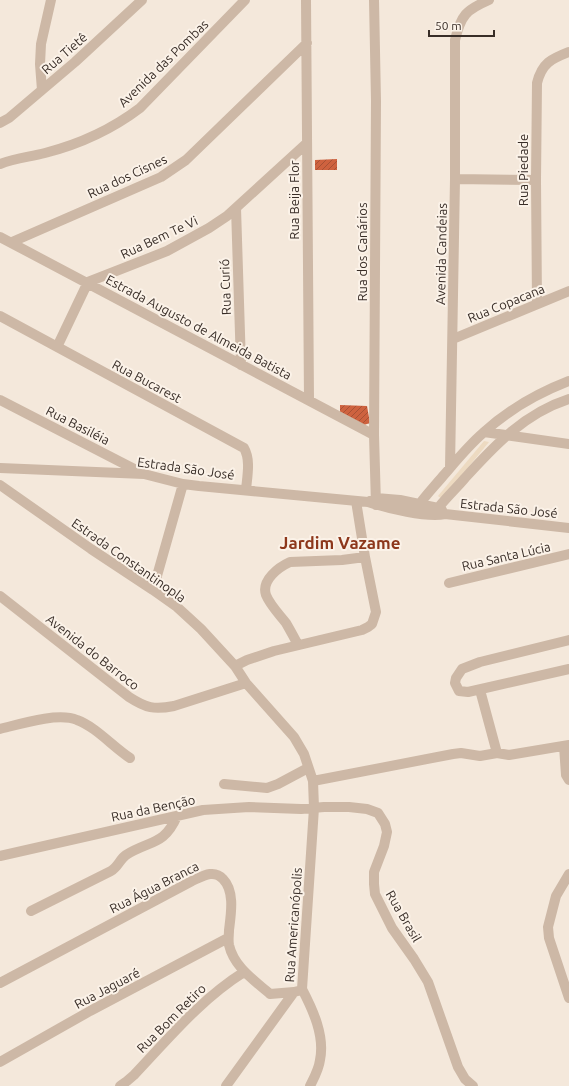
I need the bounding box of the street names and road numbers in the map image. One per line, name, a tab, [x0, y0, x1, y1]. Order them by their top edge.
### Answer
street label: Avenida das Pombas	[115, 16, 211, 109]
street label: Rua Tietê	[39, 30, 89, 76]
street label: Rua Piedade	[516, 134, 530, 206]
street label: Rua dos Cisnes	[85, 151, 169, 201]
street label: Rua Beija Flor	[287, 160, 301, 240]
street label: Rua dos Canários	[355, 202, 369, 302]
street label: Avenida Candeias	[433, 203, 449, 305]
street label: Rua Bem Te Vi	[118, 213, 200, 261]
street label: Rua Curió	[217, 259, 233, 315]
street label: Estrada Augusto de Almeida Batista	[104, 272, 294, 382]
street label: Rua Copacana	[465, 281, 547, 325]
street label: Rua Bucarest	[110, 357, 184, 405]
street label: Rua Basiléia	[44, 403, 112, 447]
street label: Estrada São José	[137, 454, 235, 482]
street label: Estrada São José	[460, 496, 558, 520]
street label: Estrada Constantinopla	[69, 515, 189, 605]
street label: Rua Santa Lúcia	[460, 539, 552, 573]
street label: Avenida do Barroco	[44, 611, 142, 693]
street label: Rua da Benção	[110, 792, 196, 824]
street label: Rua Água Branca	[107, 858, 201, 916]
street label: Rua Americanópolis	[282, 867, 304, 983]
street label: Rua Brasil	[384, 888, 425, 945]
street label: Rua Jaguaré	[72, 965, 142, 1011]
street label: Rua Bom Retiro	[134, 981, 208, 1055]

